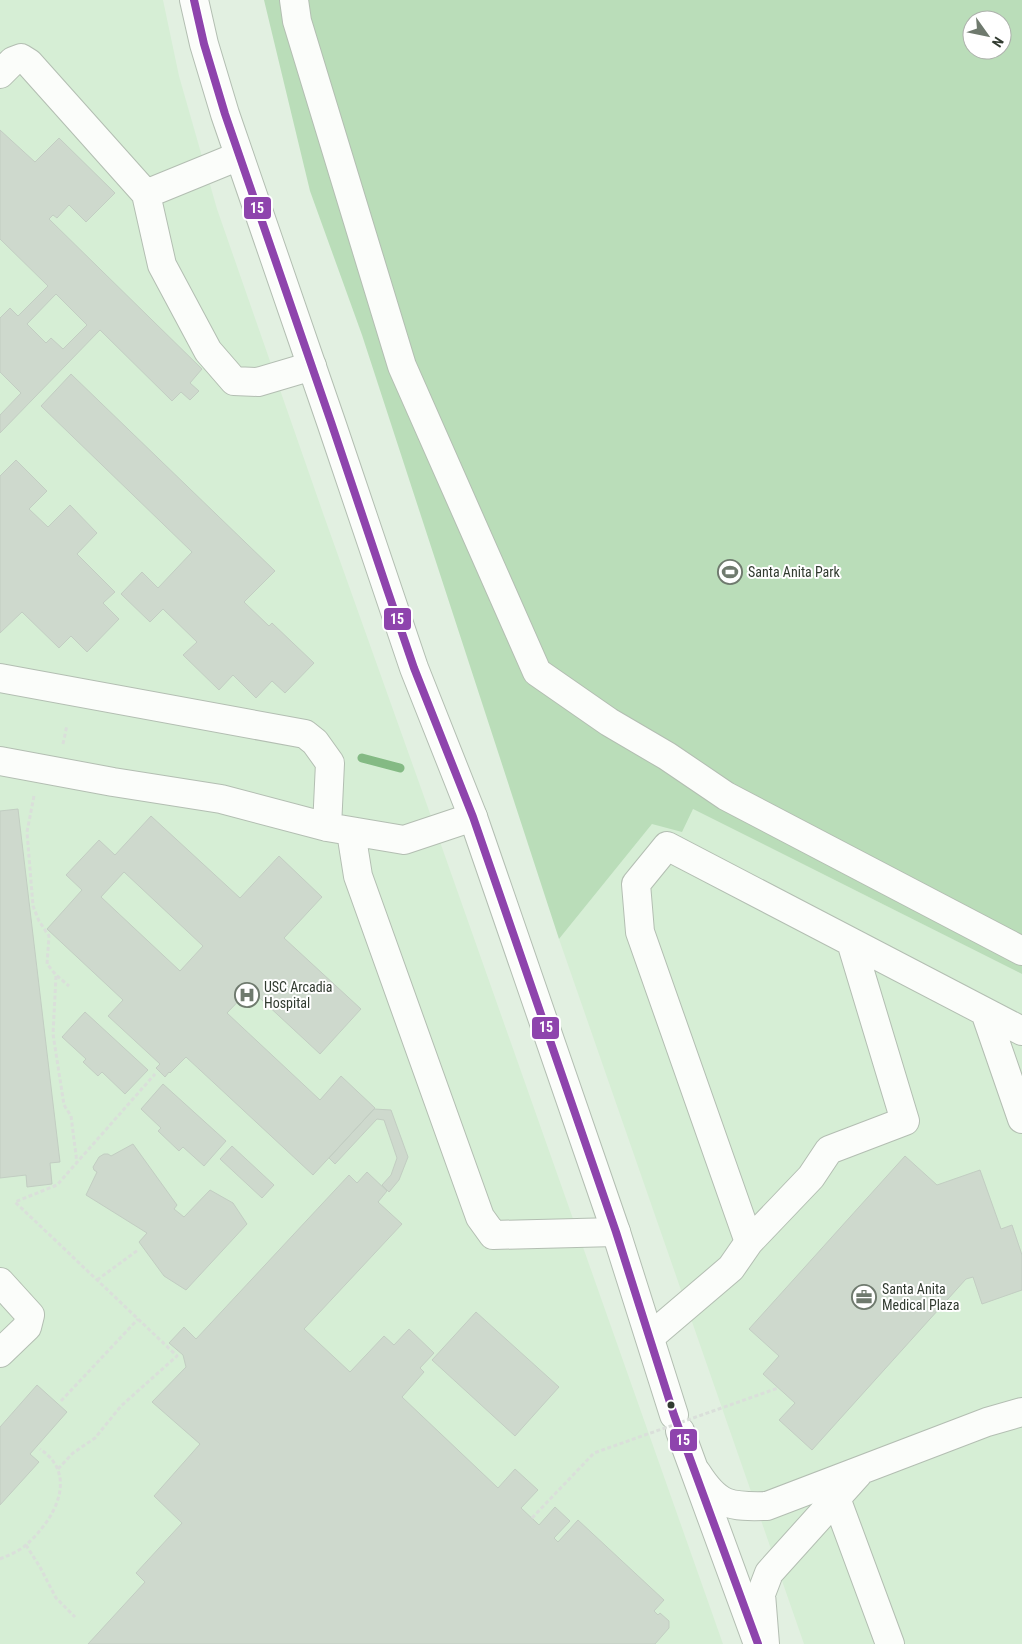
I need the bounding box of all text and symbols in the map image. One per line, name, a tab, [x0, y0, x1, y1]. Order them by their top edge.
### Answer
north arrow	[962, 10, 1012, 60]
text: N	[989, 34, 1007, 50]
line badge: 15	[243, 196, 272, 220]
text: 15	[250, 200, 264, 216]
sports icon: Santa Anita Park	[717, 559, 743, 585]
place label: Santa Anita Park	[748, 564, 841, 580]
line badge: 15	[383, 607, 412, 631]
text: 15	[390, 611, 404, 627]
place label: USC Arcadia Hospital	[264, 979, 333, 1011]
hospital icon: USC Arcadia Hospital	[234, 982, 260, 1008]
line badge: 15	[531, 1016, 560, 1040]
text: 15	[539, 1019, 553, 1035]
place label: Santa Anita Medical Plaza	[882, 1281, 959, 1313]
office icon: Santa Anita Medical Plaza	[851, 1284, 877, 1310]
unlabelled marker	[666, 1400, 676, 1410]
line badge: 15	[669, 1428, 698, 1452]
text: 15	[676, 1432, 690, 1448]

